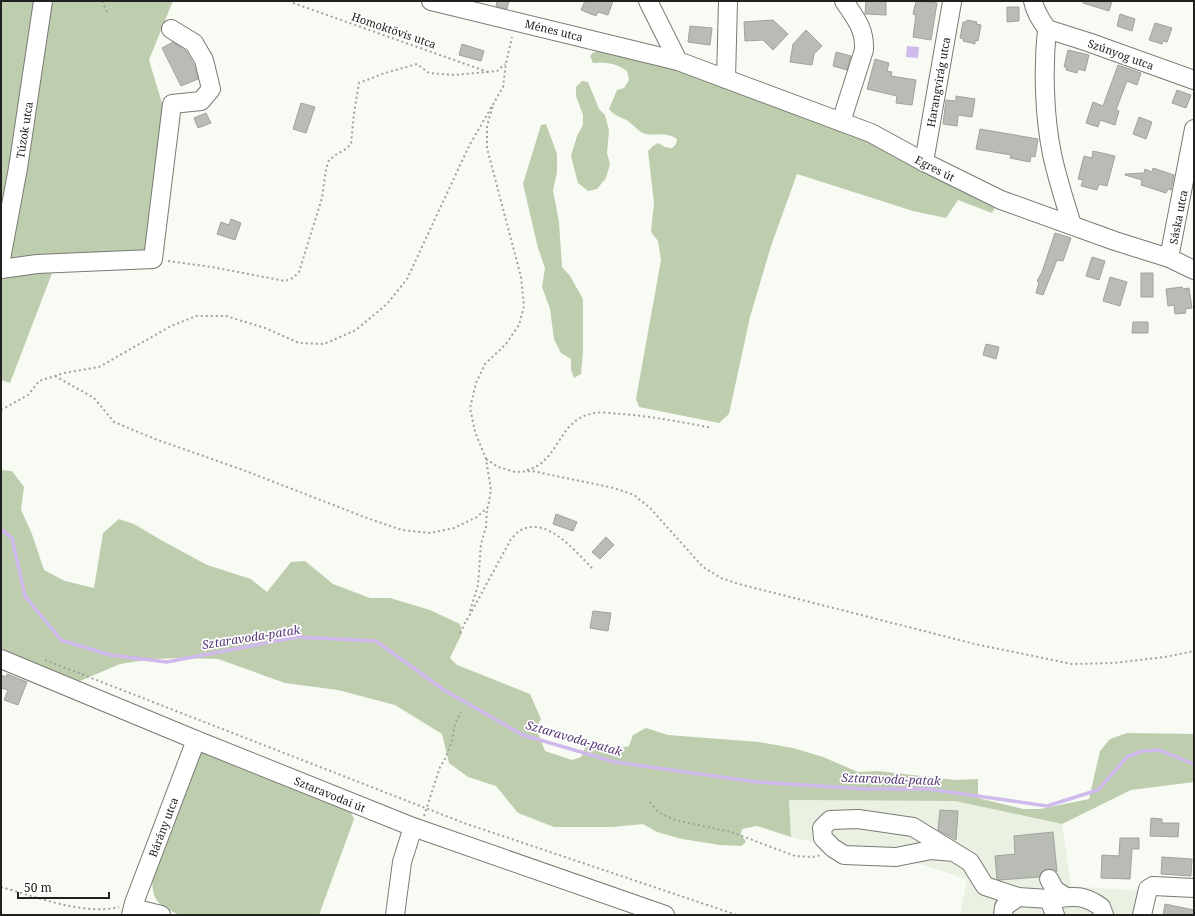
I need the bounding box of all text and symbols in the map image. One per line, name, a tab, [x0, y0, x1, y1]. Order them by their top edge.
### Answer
street label: Homoktövis utca	[350, 8, 438, 52]
street label: Ménes utca	[523, 16, 585, 44]
street label: Szúnyog utca	[1086, 35, 1156, 73]
street label: Harangvirág utca	[923, 36, 953, 128]
street label: Túzok utca	[12, 100, 36, 160]
street label: Egres út	[913, 152, 957, 184]
street label: Sáska utca	[1165, 189, 1191, 245]
water label: Sztaravoda-patak	[201, 621, 303, 653]
water label: Sztaravoda-patak	[524, 716, 625, 760]
water label: Sztaravoda-patak	[841, 769, 942, 789]
street label: Sztaravodai út	[292, 773, 368, 815]
street label: Bárány utca	[145, 795, 181, 859]
scale bar	[18, 874, 109, 900]
text: 50 m	[24, 879, 52, 896]

